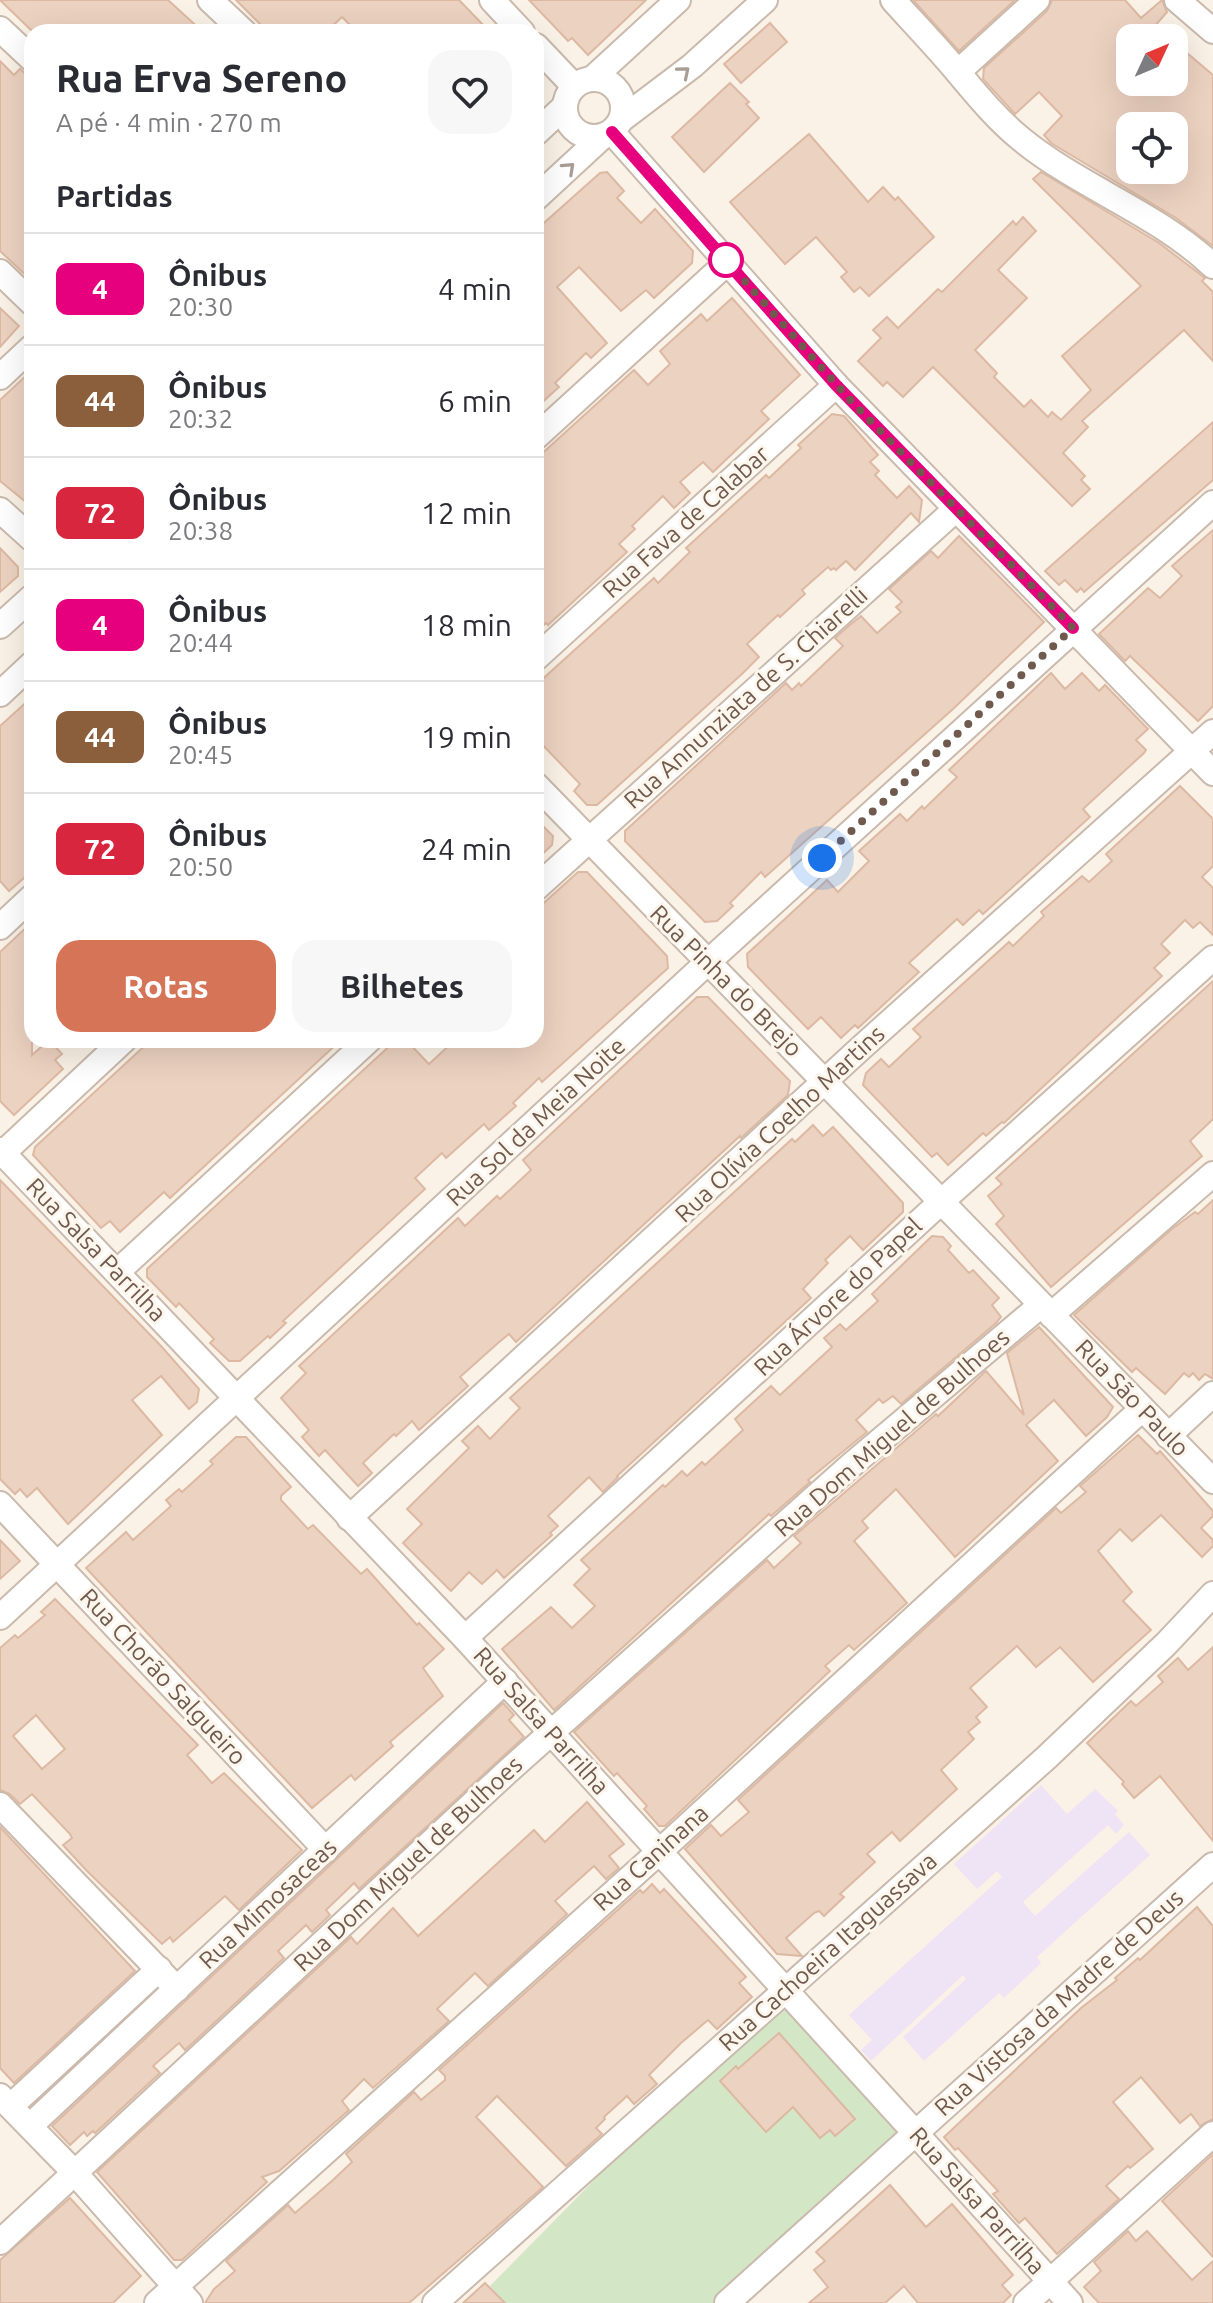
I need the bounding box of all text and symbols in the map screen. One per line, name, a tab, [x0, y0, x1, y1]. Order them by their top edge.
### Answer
north arrow	[1116, 24, 1188, 96]
map controls	[1116, 24, 1188, 184]
button: heart	[428, 50, 512, 134]
text: Rua Erva Sereno	[56, 57, 347, 99]
one-way arrow	[675, 67, 689, 82]
text: A pé · 4 min · 270 m	[56, 108, 282, 137]
button: locate	[1116, 112, 1188, 184]
one-way arrow	[560, 162, 574, 177]
text: Partidas	[56, 179, 173, 213]
unlabelled marker	[709, 243, 743, 277]
text: Ônibus	[168, 258, 267, 292]
text: 4 min	[438, 272, 512, 306]
text: 4	[92, 273, 108, 304]
text: 20:30	[168, 292, 233, 321]
text: Ônibus	[168, 370, 267, 404]
text: 6 min	[438, 384, 512, 418]
text: 44	[84, 385, 116, 416]
text: 20:32	[168, 404, 233, 433]
street label: Rua Fava de Calabar	[597, 440, 774, 603]
text: Ônibus	[168, 482, 267, 516]
text: 12 min	[421, 496, 512, 530]
text: 72	[84, 497, 116, 528]
text: 20:38	[168, 516, 233, 545]
street label: Rua Annunziata de S. Chiarelli	[619, 581, 873, 814]
text: Ônibus	[168, 594, 267, 628]
text: 18 min	[421, 608, 512, 642]
text: 4	[92, 609, 108, 640]
text: 20:44	[168, 628, 233, 657]
text: Ônibus	[168, 706, 267, 740]
text: 19 min	[421, 720, 512, 754]
text: 44	[84, 721, 116, 752]
text: 20:45	[168, 740, 233, 769]
text: Ônibus	[168, 818, 267, 852]
text: 24 min	[421, 832, 512, 866]
text: 72	[84, 833, 116, 864]
your location	[802, 838, 842, 878]
text: 20:50	[168, 852, 233, 881]
street label: Rua Pinha do Brejo	[645, 899, 808, 1062]
button: Rotas	[56, 940, 276, 1032]
button: Bilhetes	[292, 940, 512, 1032]
street label: Rua Olívia Coelho Martins	[670, 1020, 890, 1228]
street label: Rua Sol da Meia Noite	[441, 1032, 630, 1211]
street label: Rua Salsa Parrilha	[21, 1172, 172, 1327]
street label: Rua Árvore do Papel	[748, 1211, 927, 1381]
street label: Rua Dom Miguel de Bulhoes	[769, 1323, 1015, 1542]
street label: Rua São Paulo	[1070, 1334, 1195, 1462]
street label: Rua Chorão Salgueiro	[75, 1583, 252, 1770]
street label: Rua Salsa Parrilha	[468, 1641, 615, 1800]
street label: Rua Dom Miguel de Bulhoes	[288, 1751, 527, 1977]
street label: Rua Caninana	[588, 1799, 714, 1916]
street label: Rua Mimosaceas	[193, 1833, 342, 1974]
street label: Rua Cachoeira Itaguassava	[713, 1847, 942, 2056]
street label: Rua Vistosa da Madre de Deus	[929, 1884, 1188, 2121]
street label: Rua Salsa Parrilha	[904, 2121, 1051, 2280]

